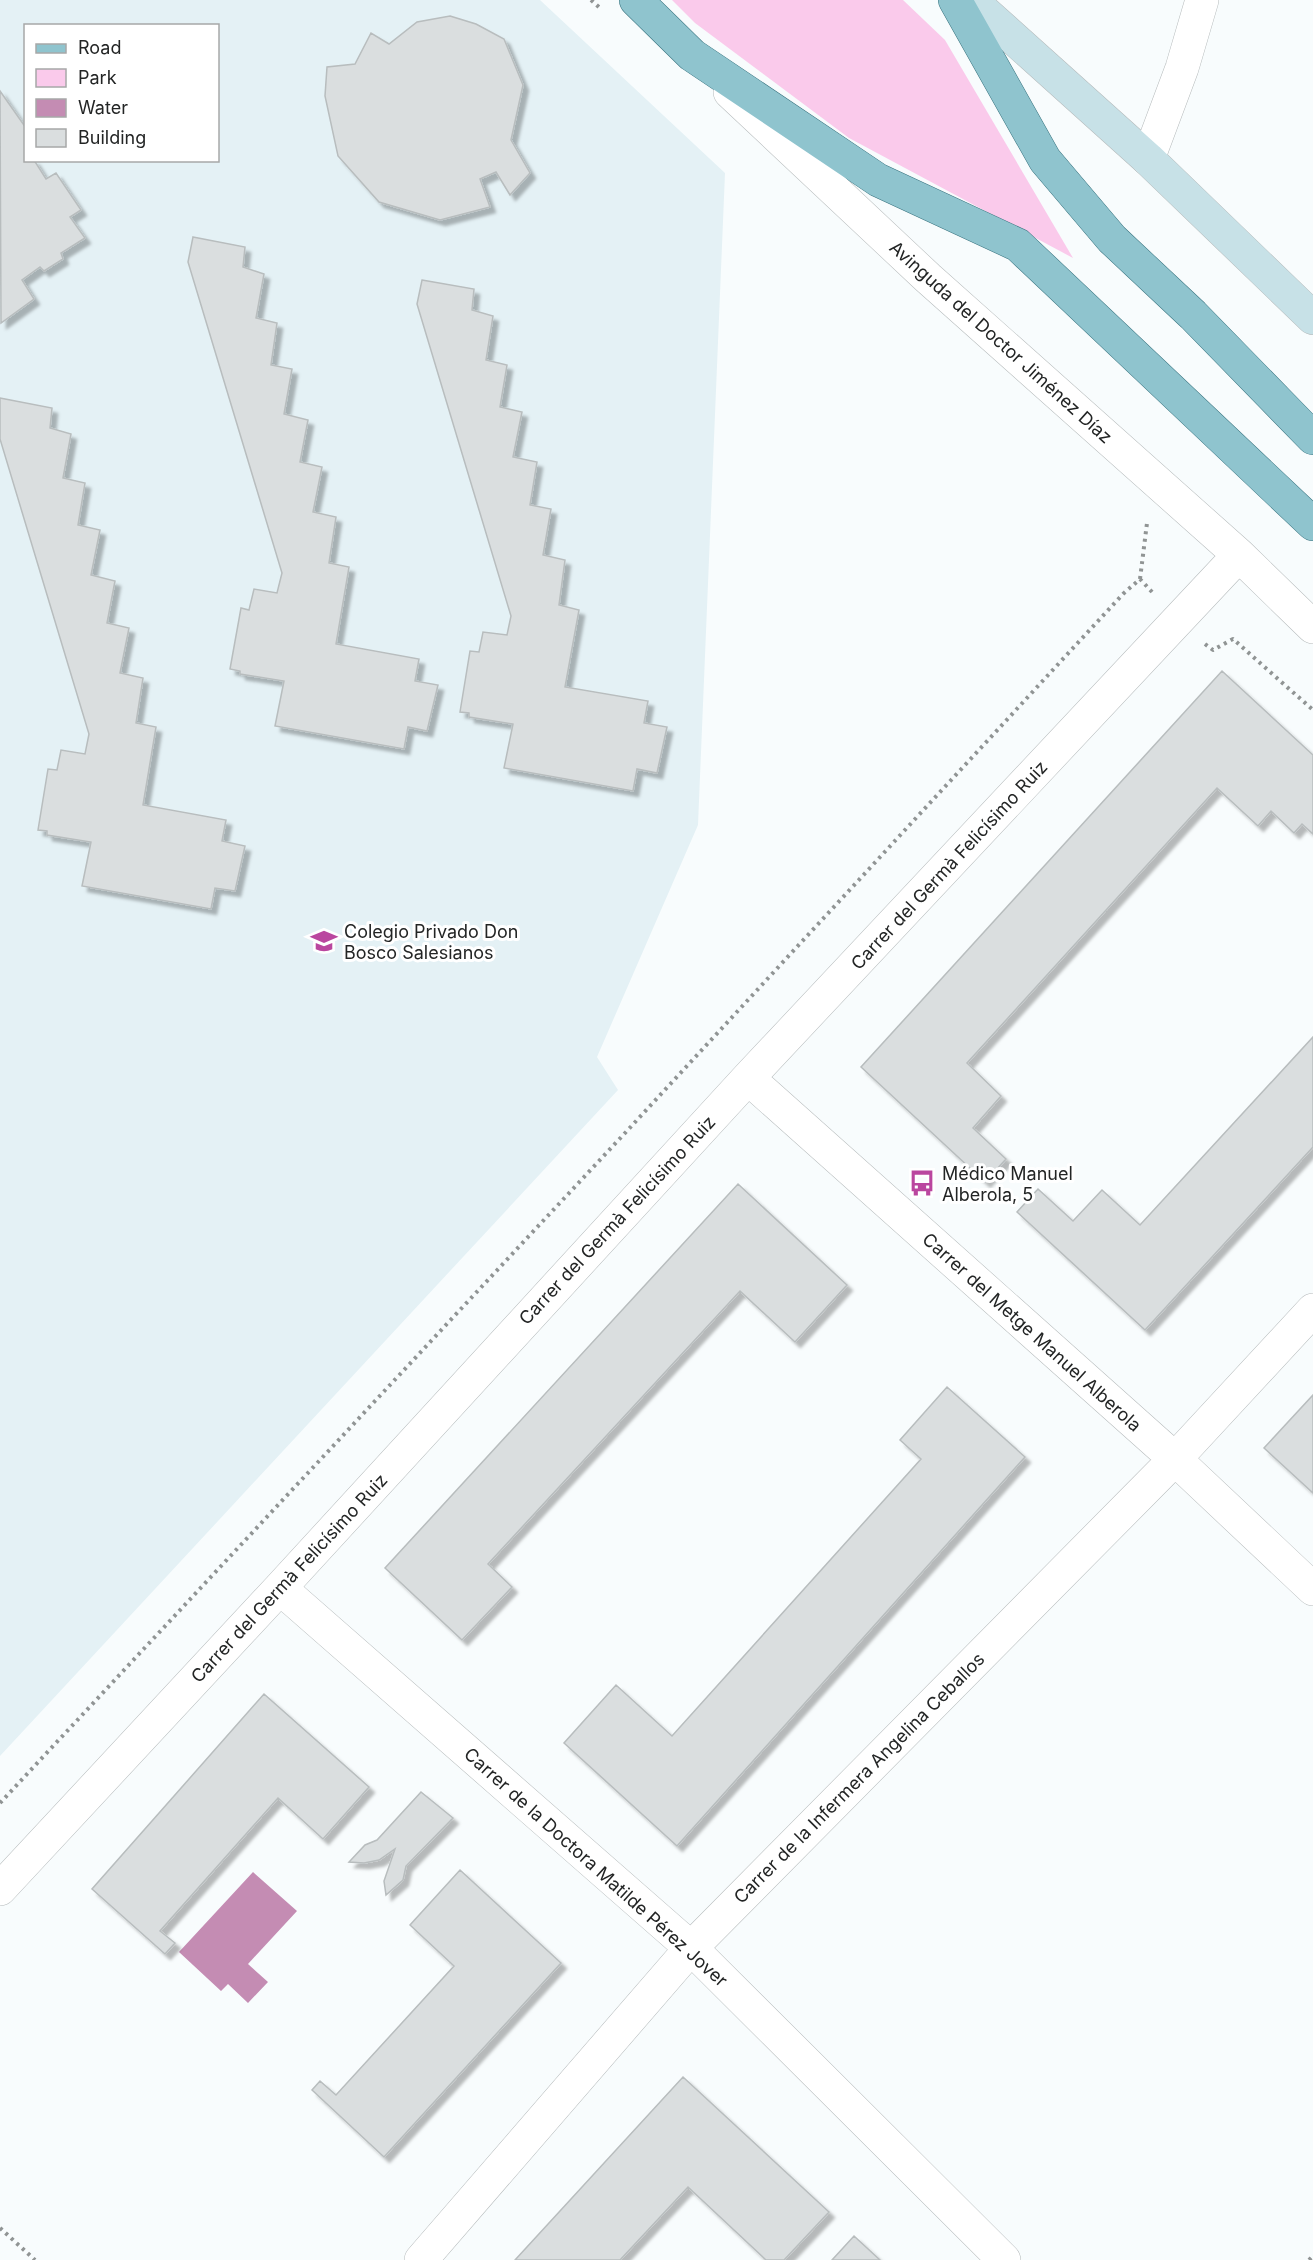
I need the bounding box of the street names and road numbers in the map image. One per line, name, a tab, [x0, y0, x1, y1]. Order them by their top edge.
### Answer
street label: Avinguda del Doctor Jiménez Díaz	[886, 237, 1116, 447]
street label: Carrer del Germà Felicísimo Ruiz	[847, 756, 1051, 974]
street label: Carrer del Germà Felicísimo Ruiz	[515, 1111, 719, 1329]
street label: Carrer del Metge Manuel Alberola	[918, 1228, 1146, 1436]
street label: Carrer del Germà Felicísimo Ruiz	[187, 1469, 391, 1687]
street label: Carrer de la Infermera Angelina Ceballos	[729, 1648, 989, 1908]
street label: Carrer de la Doctora Matilde Pérez Jover	[460, 1743, 732, 1991]

